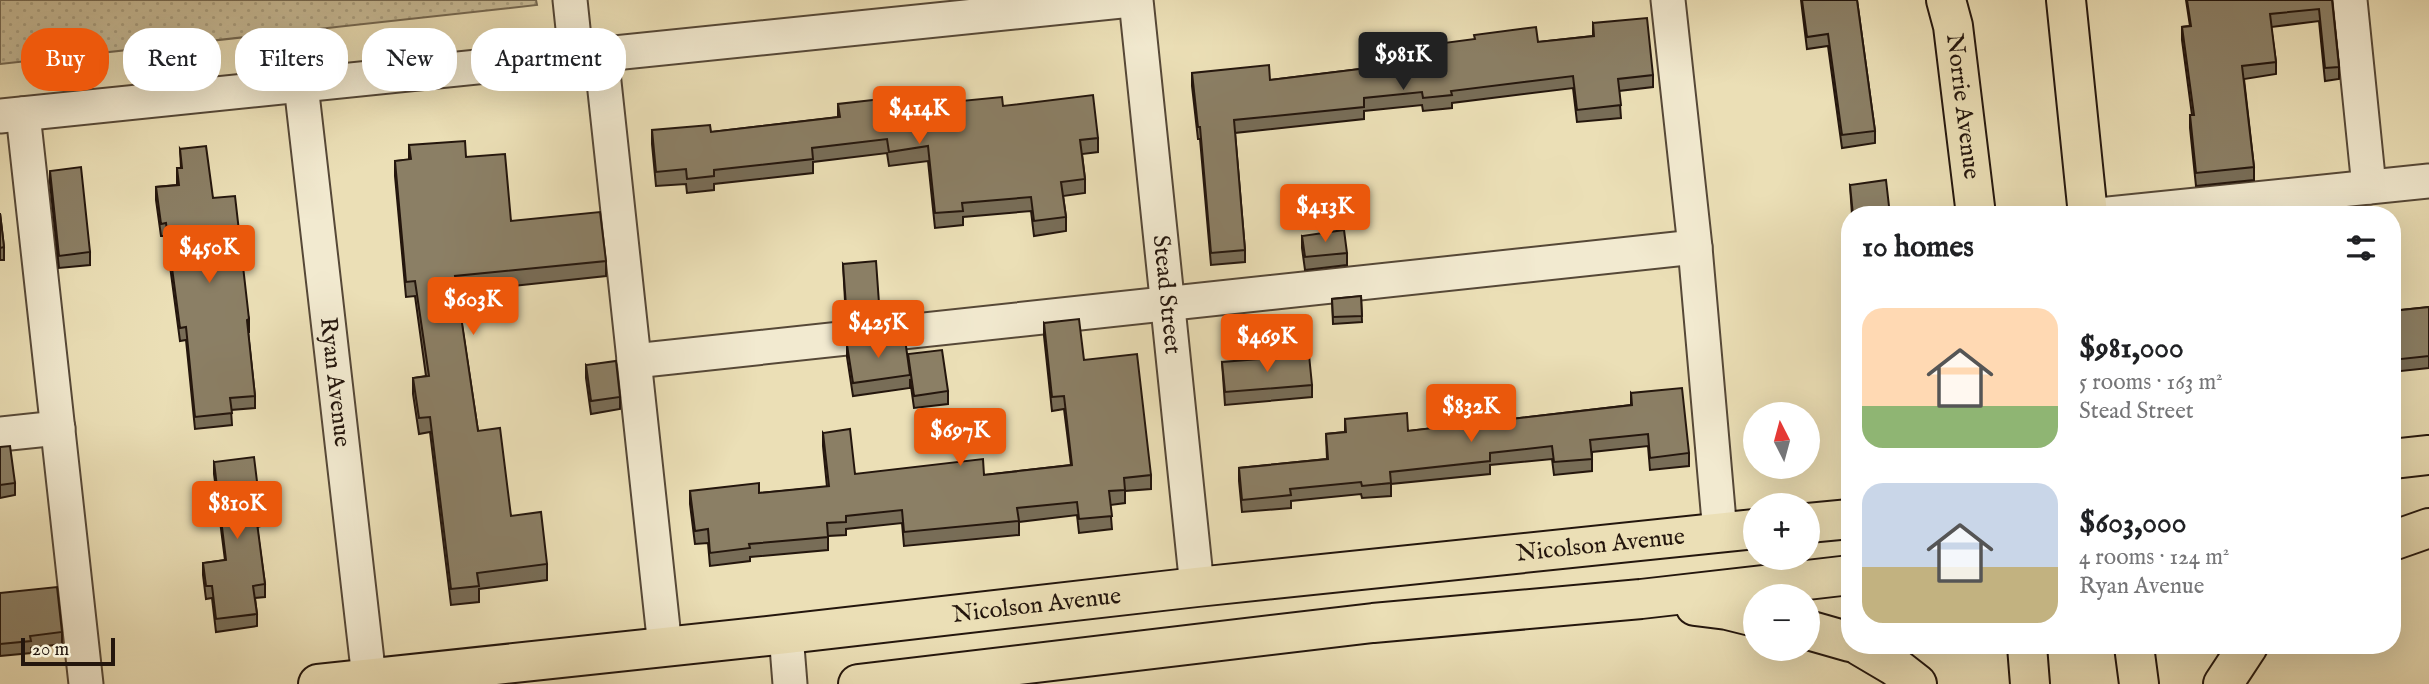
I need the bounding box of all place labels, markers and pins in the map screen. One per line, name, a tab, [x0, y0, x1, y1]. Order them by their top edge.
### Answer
pin: $981K	[1354, 32, 1452, 92]
pin: $414K	[870, 86, 968, 146]
pin: $413K	[1276, 184, 1374, 244]
pin: $450K	[160, 226, 258, 285]
pin: $603K	[424, 278, 522, 337]
pin: $425K	[829, 300, 927, 360]
pin: $469K	[1218, 314, 1316, 374]
pin: $832K	[1422, 384, 1520, 444]
pin: $697K	[911, 408, 1009, 468]
pin: $810K	[188, 482, 286, 541]

